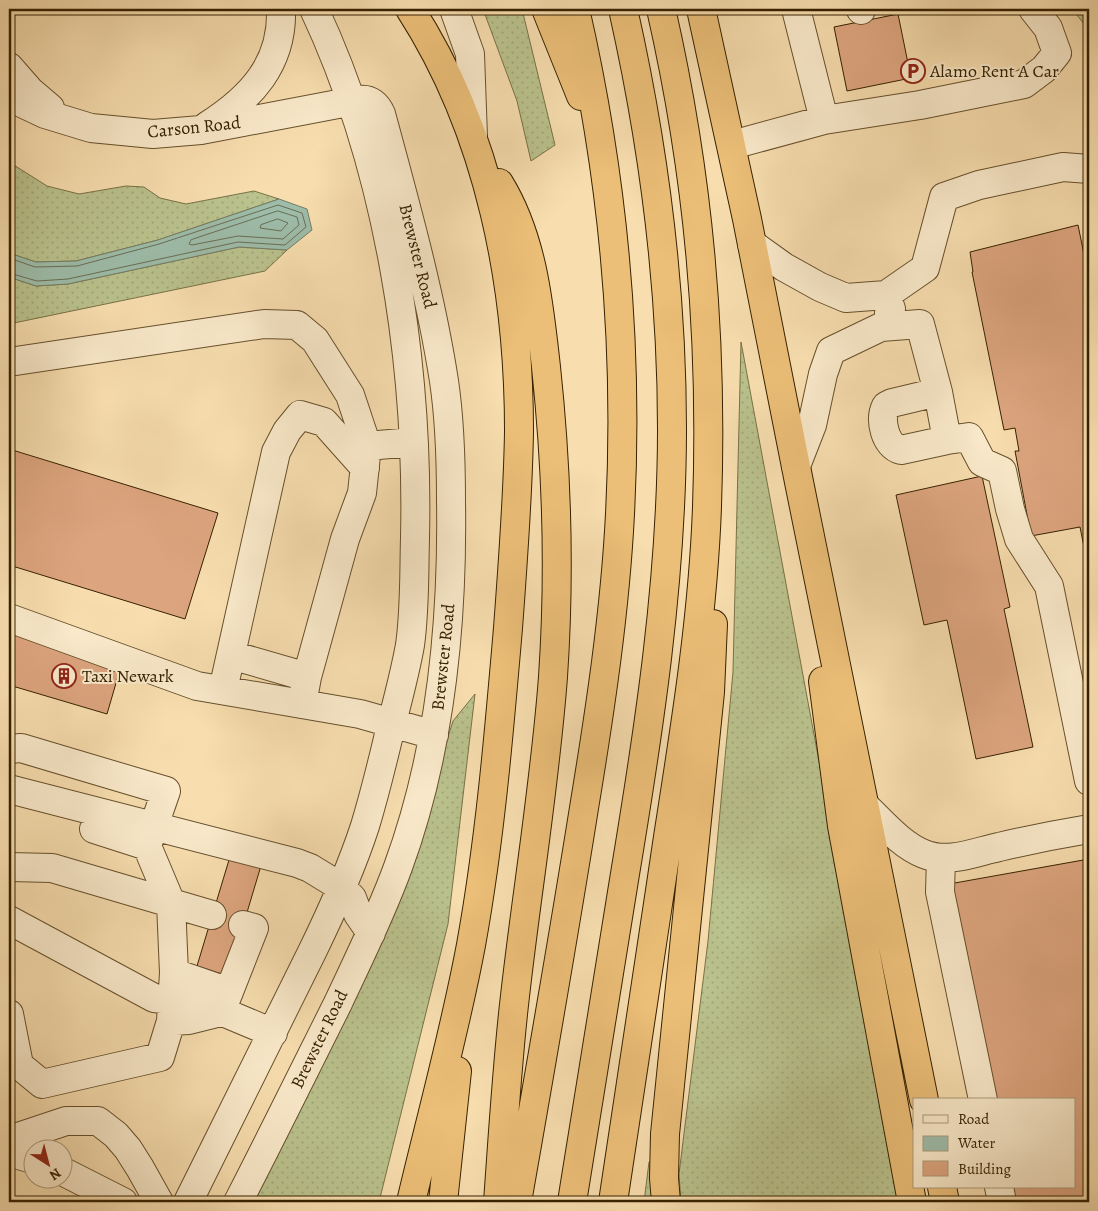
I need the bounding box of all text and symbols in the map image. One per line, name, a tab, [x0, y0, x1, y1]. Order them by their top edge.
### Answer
parking icon: Alamo Rent A Car	[900, 58, 926, 84]
place label: Alamo Rent A Car	[929, 59, 1059, 83]
street label: Carson Road	[146, 110, 242, 144]
street label: Brewster Road	[393, 201, 443, 311]
street label: Brewster Road	[425, 602, 461, 712]
building icon: Taxi Newark	[51, 663, 77, 689]
place label: Taxi Newark	[82, 664, 174, 688]
street label: Brewster Road	[285, 985, 353, 1092]
legend	[913, 1098, 1076, 1188]
text: Road	[958, 1109, 990, 1129]
text: Water	[957, 1133, 995, 1153]
north arrow	[22, 1138, 72, 1188]
text: Building	[958, 1159, 1011, 1179]
text: N	[46, 1163, 65, 1185]

